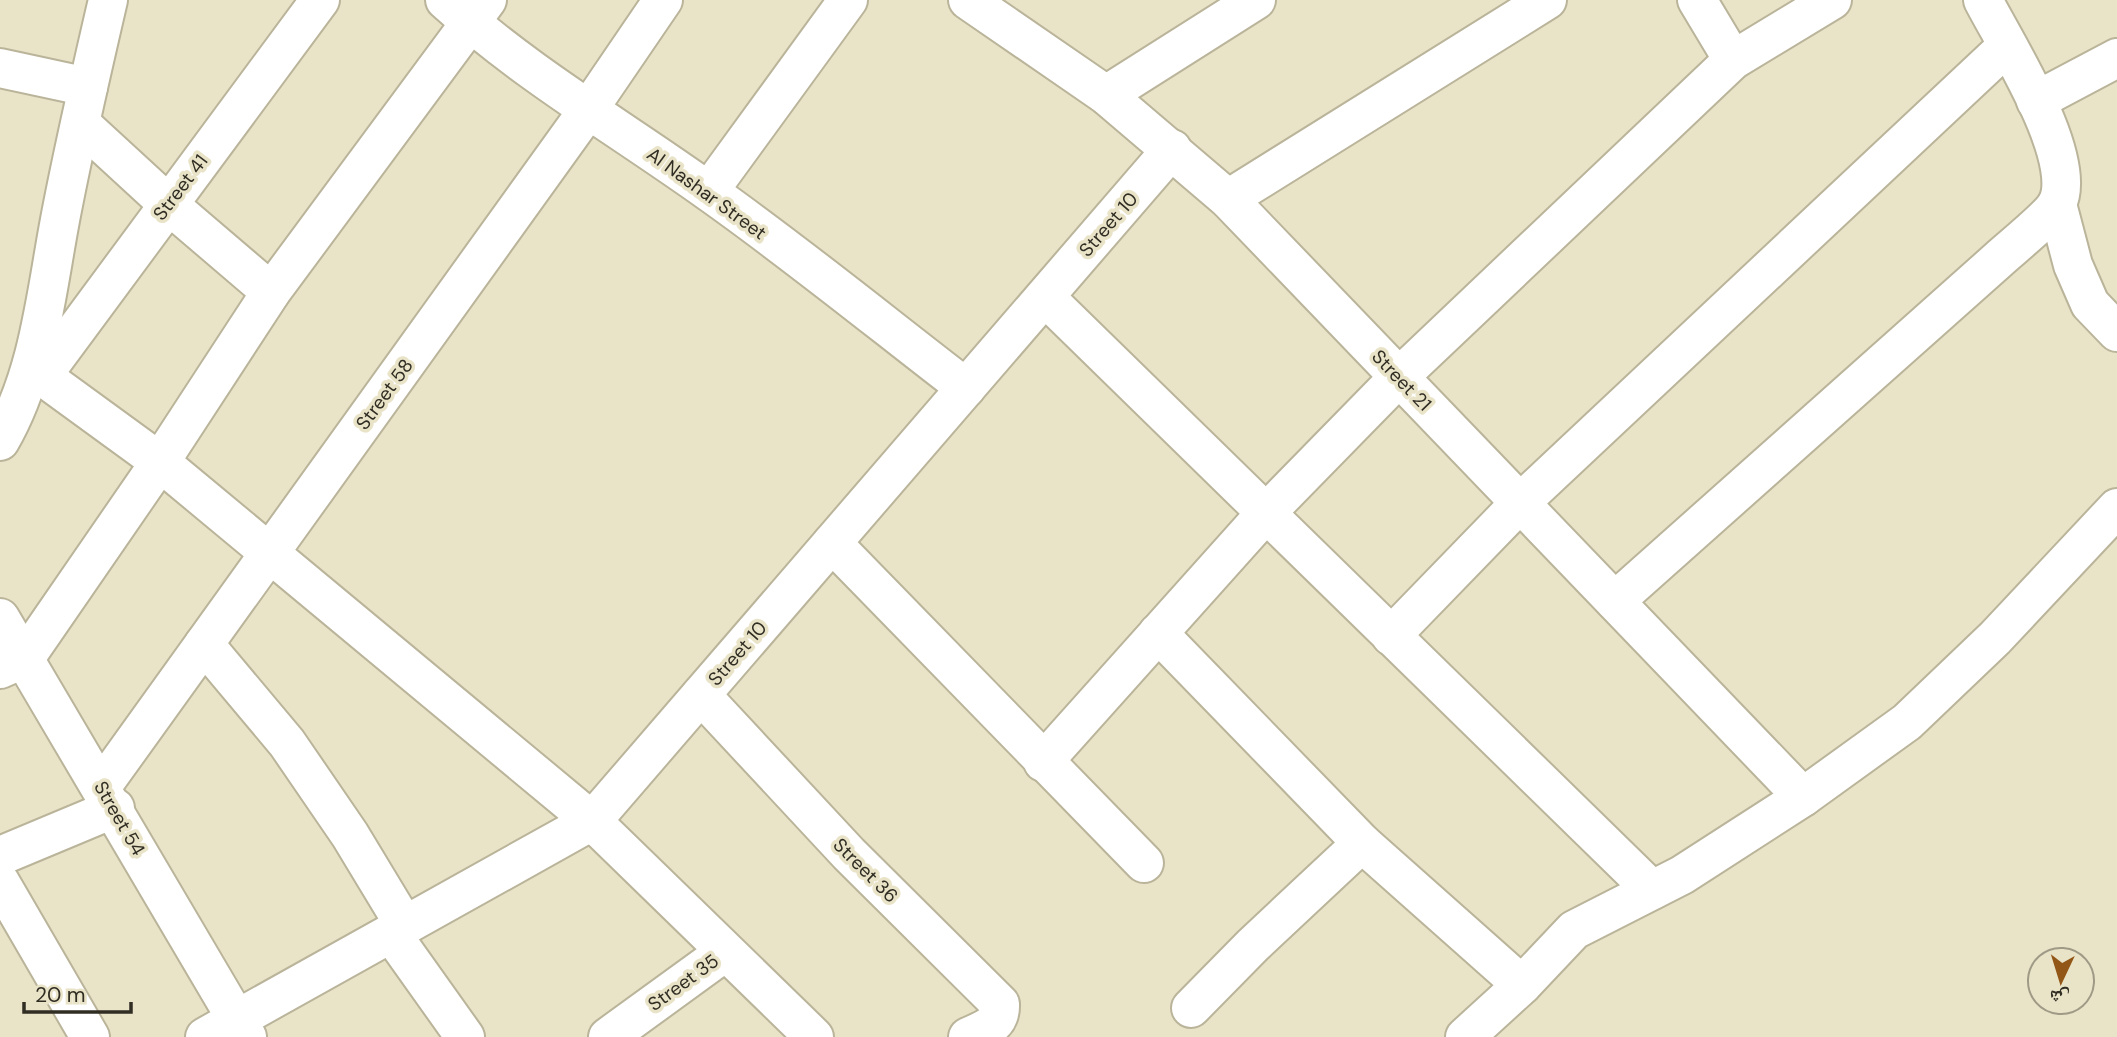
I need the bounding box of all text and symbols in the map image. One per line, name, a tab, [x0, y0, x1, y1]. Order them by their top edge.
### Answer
street label: Al Nashar Street	[642, 142, 772, 245]
street label: Street 41	[147, 149, 213, 225]
street label: Street 10	[1073, 187, 1143, 262]
street label: Street 21	[1366, 344, 1437, 416]
street label: Street 58	[350, 354, 419, 435]
street label: Street 10	[702, 616, 772, 691]
street label: Street 54	[88, 776, 151, 860]
street label: Street 36	[828, 833, 903, 908]
north arrow	[2026, 946, 2096, 1016]
street label: Street 35	[643, 948, 724, 1017]
scale bar	[24, 970, 131, 1014]
text: 20 m	[35, 981, 86, 1009]
text: ش	[2049, 984, 2071, 1011]

